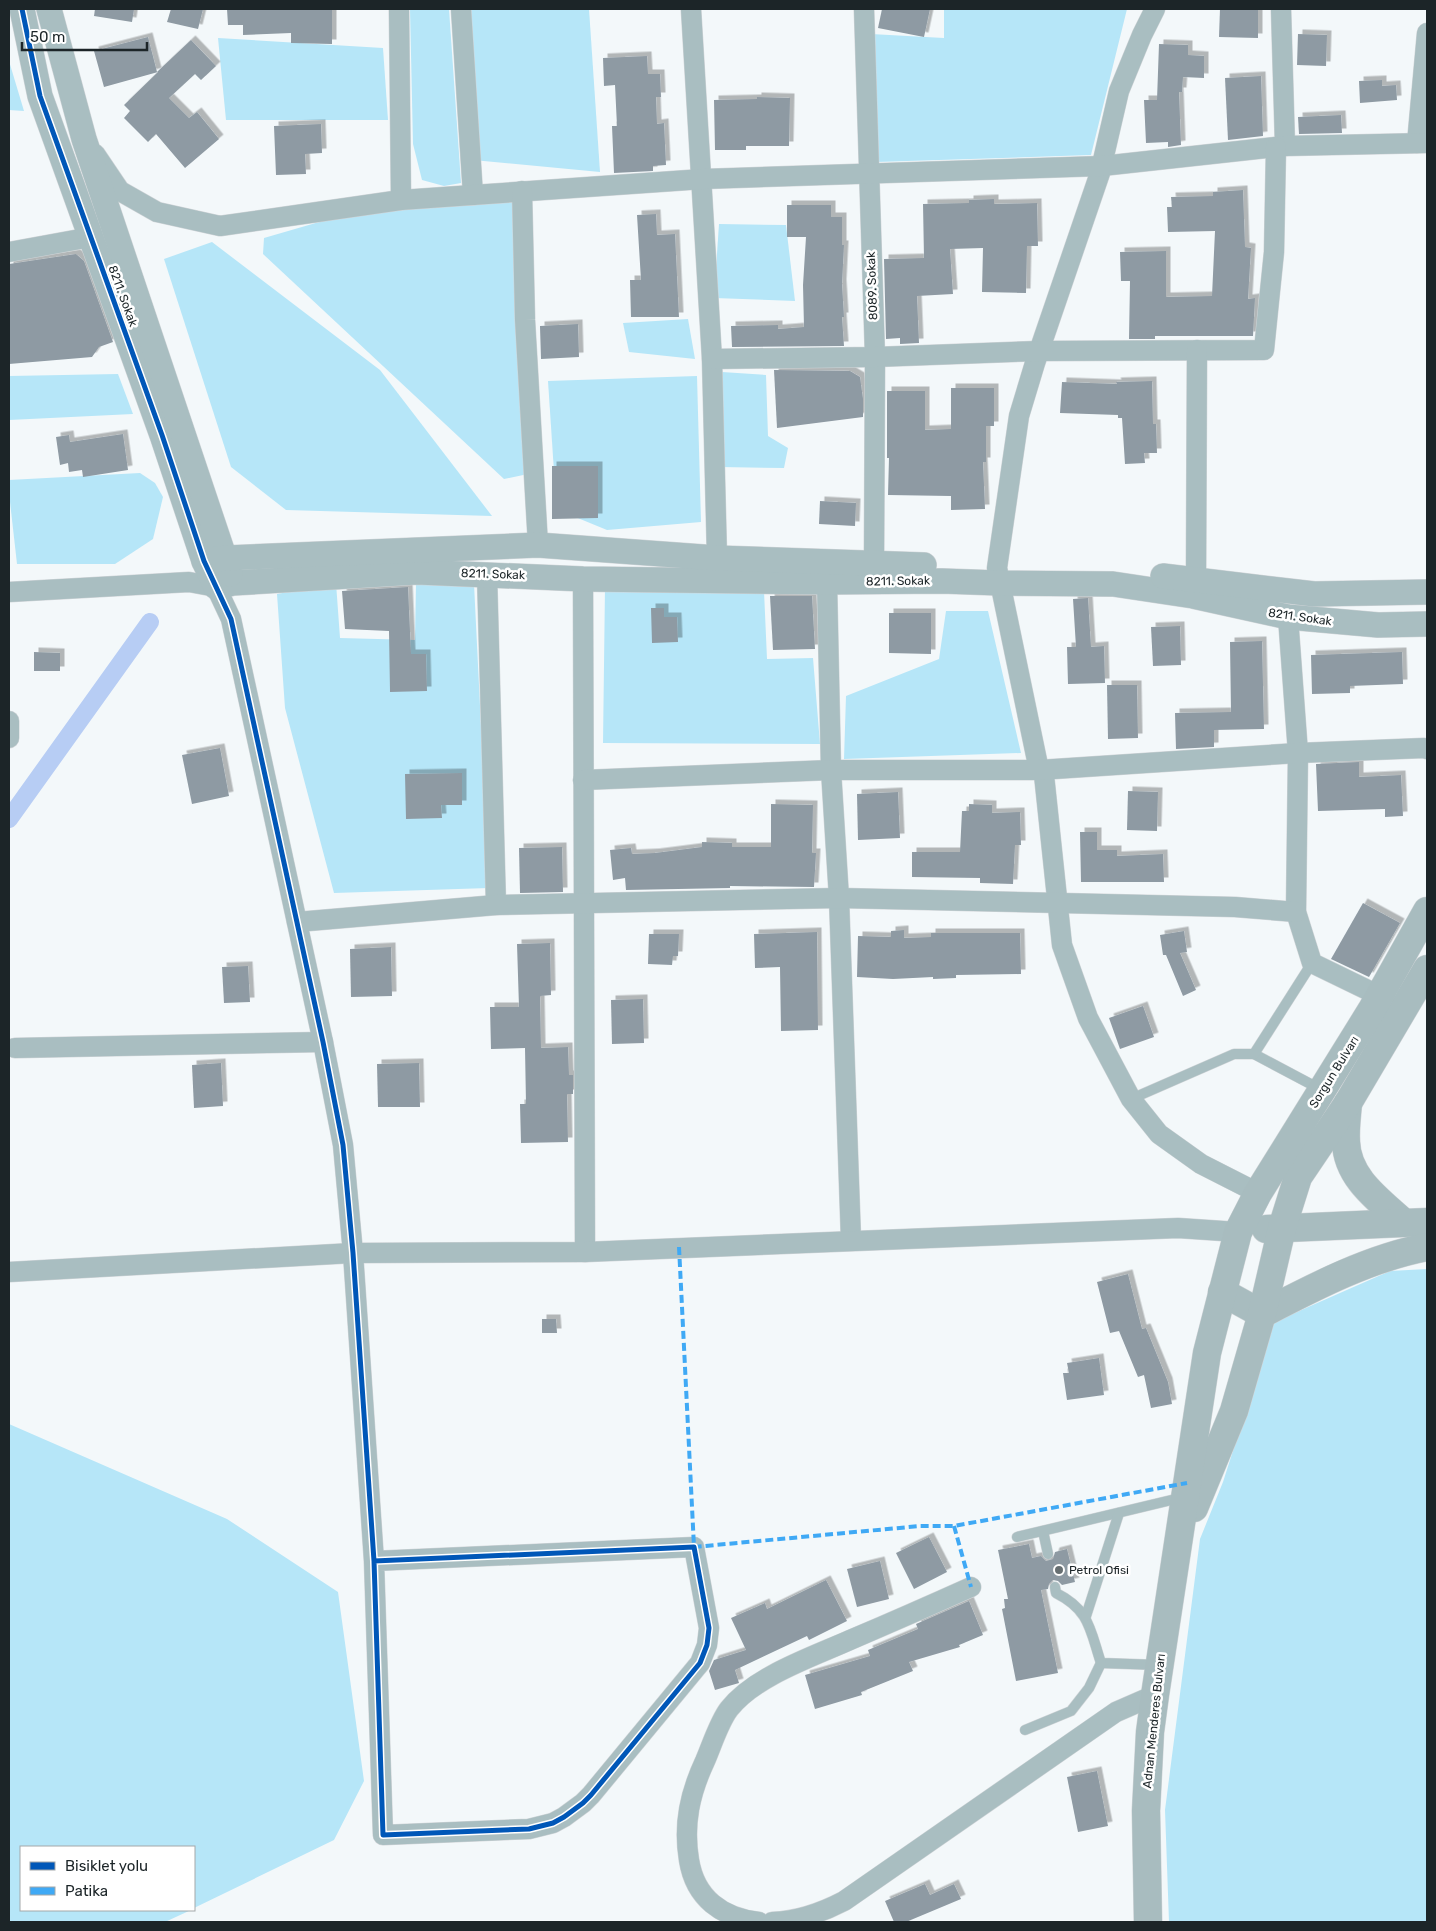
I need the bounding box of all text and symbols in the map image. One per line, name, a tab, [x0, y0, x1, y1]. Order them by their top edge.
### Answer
scale bar	[22, 20, 148, 52]
text: 50 m	[30, 28, 65, 46]
street label: 8089. Sokak	[864, 251, 880, 320]
street label: 8211. Sokak	[105, 263, 141, 329]
street label: 8211. Sokak	[461, 566, 526, 582]
street label: 8211. Sokak	[866, 573, 931, 589]
street label: 8211. Sokak	[1267, 606, 1334, 629]
street label: Sorgun Bulvarı	[1306, 1033, 1362, 1110]
place label: Petrol Ofisi	[1069, 1563, 1129, 1577]
marker: Petrol Ofisi	[1053, 1564, 1065, 1576]
street label: Adnan Menderes Bulvarı	[1140, 1653, 1168, 1789]
legend	[20, 1846, 195, 1911]
text: Bisiklet yolu	[65, 1857, 148, 1875]
text: Patika	[65, 1882, 108, 1900]

